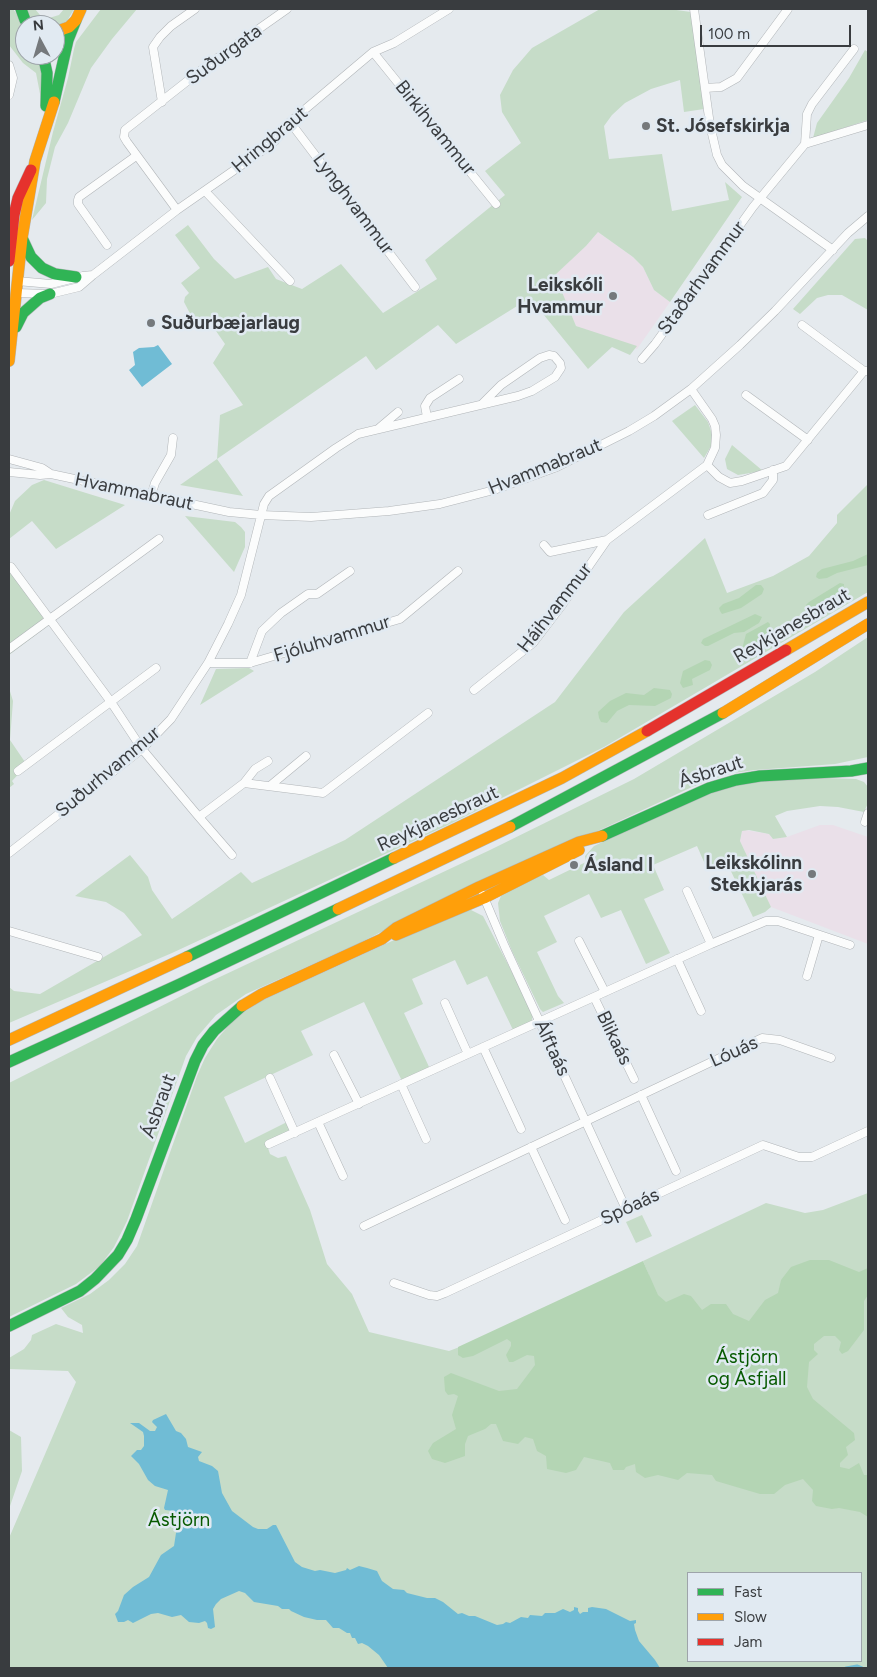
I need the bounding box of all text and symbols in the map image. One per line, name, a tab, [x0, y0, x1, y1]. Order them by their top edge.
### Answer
north arrow	[15, 15, 65, 65]
scale bar	[702, 15, 853, 47]
text: N	[32, 17, 45, 35]
street label: Suðurgata	[182, 20, 266, 90]
text: 100 m	[708, 25, 750, 43]
street label: Birkihvammur	[390, 76, 480, 180]
street label: Hringbraut	[227, 102, 313, 178]
place label: St. Jósefskirkja	[656, 115, 790, 137]
marker: St. Jósefskirkja	[640, 120, 652, 132]
street label: Lynghvammur	[308, 149, 398, 259]
street label: Staðarhvammur	[653, 217, 751, 339]
place label: Leikskóli Hvammur	[517, 274, 603, 318]
marker: Leikskóli Hvammur	[607, 290, 619, 302]
place label: Suðurbæjarlaug	[161, 312, 300, 334]
marker: Suðurbæjarlaug	[145, 317, 157, 329]
street label: Hvammabraut	[485, 434, 605, 500]
street label: Hvammabraut	[73, 468, 195, 516]
street label: Háihvammur	[513, 559, 597, 657]
street label: Reykjanesbraut	[730, 583, 854, 669]
street label: Fjóluhvammur	[271, 611, 393, 667]
street label: Suðurhvammur	[51, 722, 165, 822]
street label: Ásbraut	[676, 751, 746, 793]
street label: Reykjanesbraut	[374, 781, 502, 857]
place label: Leikskólinn Stekkjarás	[705, 852, 802, 896]
place label: Ásland I	[584, 854, 653, 876]
marker: Ásland I	[568, 859, 580, 871]
marker: Leikskólinn Stekkjarás	[806, 868, 818, 880]
street label: Blikaás	[591, 1007, 637, 1069]
street label: Álftaás	[529, 1016, 575, 1080]
street label: Lóuás	[707, 1031, 761, 1073]
street label: Ásbraut	[137, 1071, 181, 1141]
street label: Spóaás	[597, 1184, 663, 1230]
park label: Ástjörn og Ásfjall	[708, 1346, 786, 1390]
park label: Ástjörn	[148, 1509, 210, 1531]
legend	[687, 1572, 862, 1662]
text: Fast	[734, 1583, 762, 1601]
text: Slow	[734, 1608, 767, 1626]
text: Jam	[734, 1633, 762, 1651]

